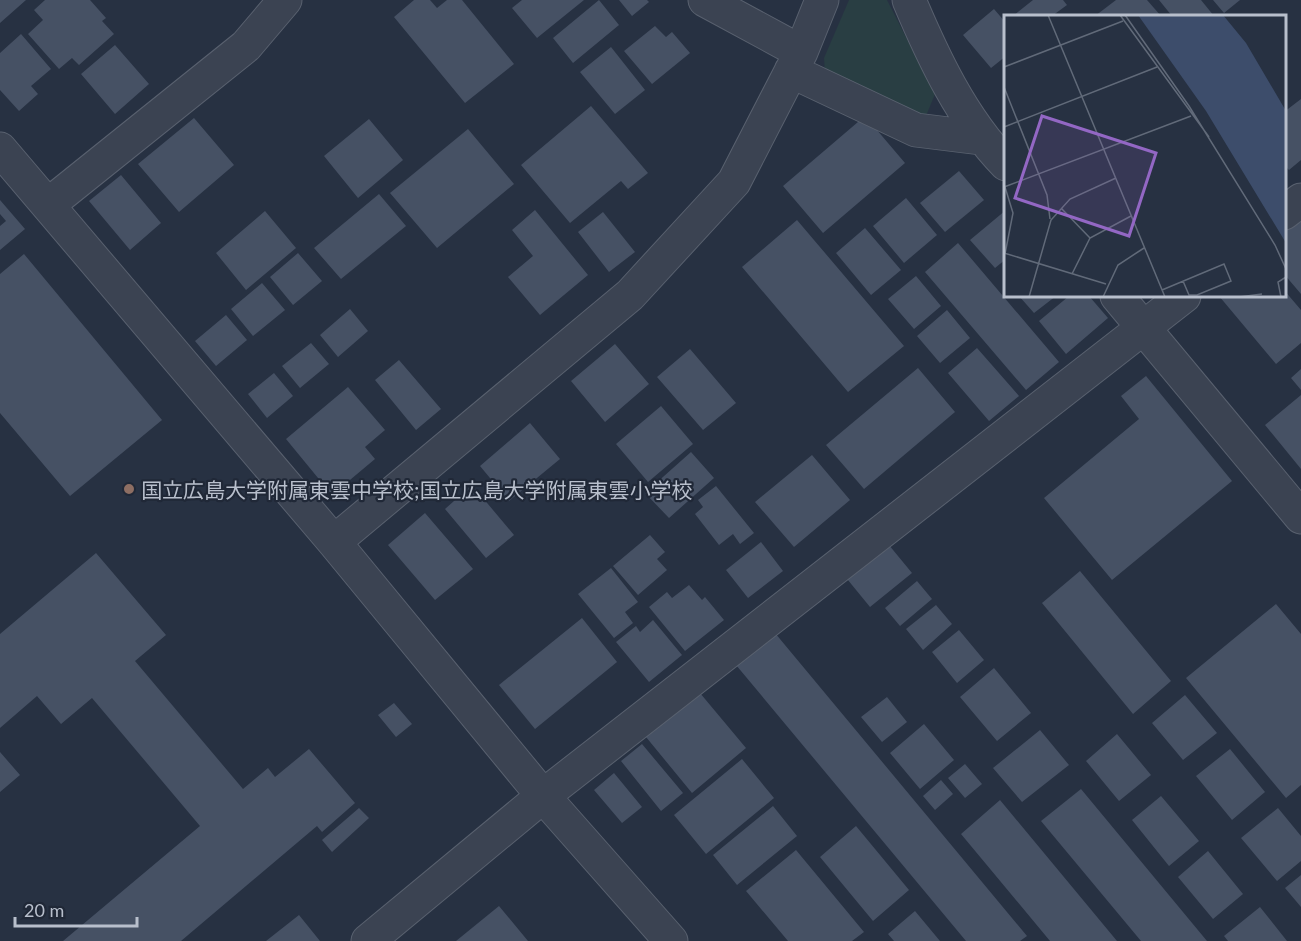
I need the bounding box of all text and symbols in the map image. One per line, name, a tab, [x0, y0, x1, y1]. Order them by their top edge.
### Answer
inset map	[1004, 15, 1286, 297]
place label: 国立広島大学附属東雲中学校;国立広島大学附属東雲小学校	[141, 477, 693, 502]
marker: 国立広島大学附属東雲中学校;国立広島大学附属東雲小学校	[122, 482, 136, 496]
scale bar	[15, 890, 136, 928]
text: 20 m	[24, 899, 64, 921]

